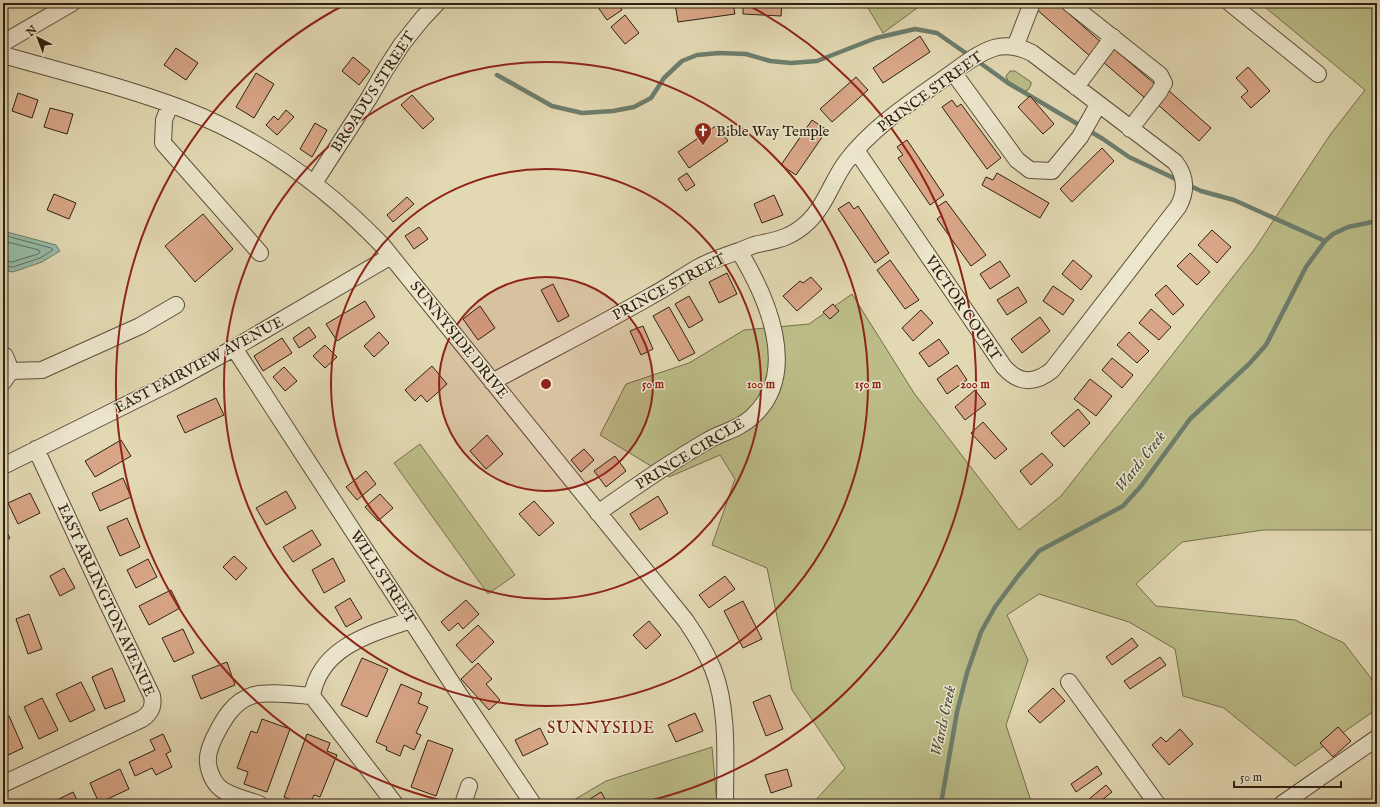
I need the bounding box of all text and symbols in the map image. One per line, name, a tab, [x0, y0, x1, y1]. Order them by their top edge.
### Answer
north arrow	[18, 18, 58, 58]
text: N	[23, 23, 41, 40]
street label: BROADUS STREET	[327, 28, 419, 156]
street label: PRINCE STREET	[874, 47, 986, 137]
church icon: Bible Way Temple	[693, 121, 713, 146]
place label: Bible Way Temple	[716, 122, 830, 141]
street label: PRINCE STREET	[609, 249, 729, 325]
street label: VICTOR COURT	[920, 251, 1005, 364]
street label: SUNNYSIDE DRIVE	[406, 277, 512, 403]
street label: EAST FAIRVIEW AVENUE	[111, 312, 287, 418]
centre of rings	[539, 377, 553, 391]
text: 50 m	[642, 377, 665, 392]
text: 100 m	[747, 377, 776, 392]
text: 150 m	[855, 377, 882, 392]
text: 200 m	[960, 377, 990, 392]
street label: PRINCE CIRCLE	[632, 414, 748, 494]
water label: Wards Creek	[1111, 427, 1171, 496]
street label: EAST ARLINGTON AVENUE	[53, 501, 159, 699]
street label: WILL STREET	[346, 527, 420, 627]
water label: Wards Creek	[927, 683, 961, 758]
district label: SUNNYSIDE	[547, 719, 655, 739]
scale bar	[1234, 763, 1341, 789]
text: 50 m	[1240, 770, 1262, 785]

